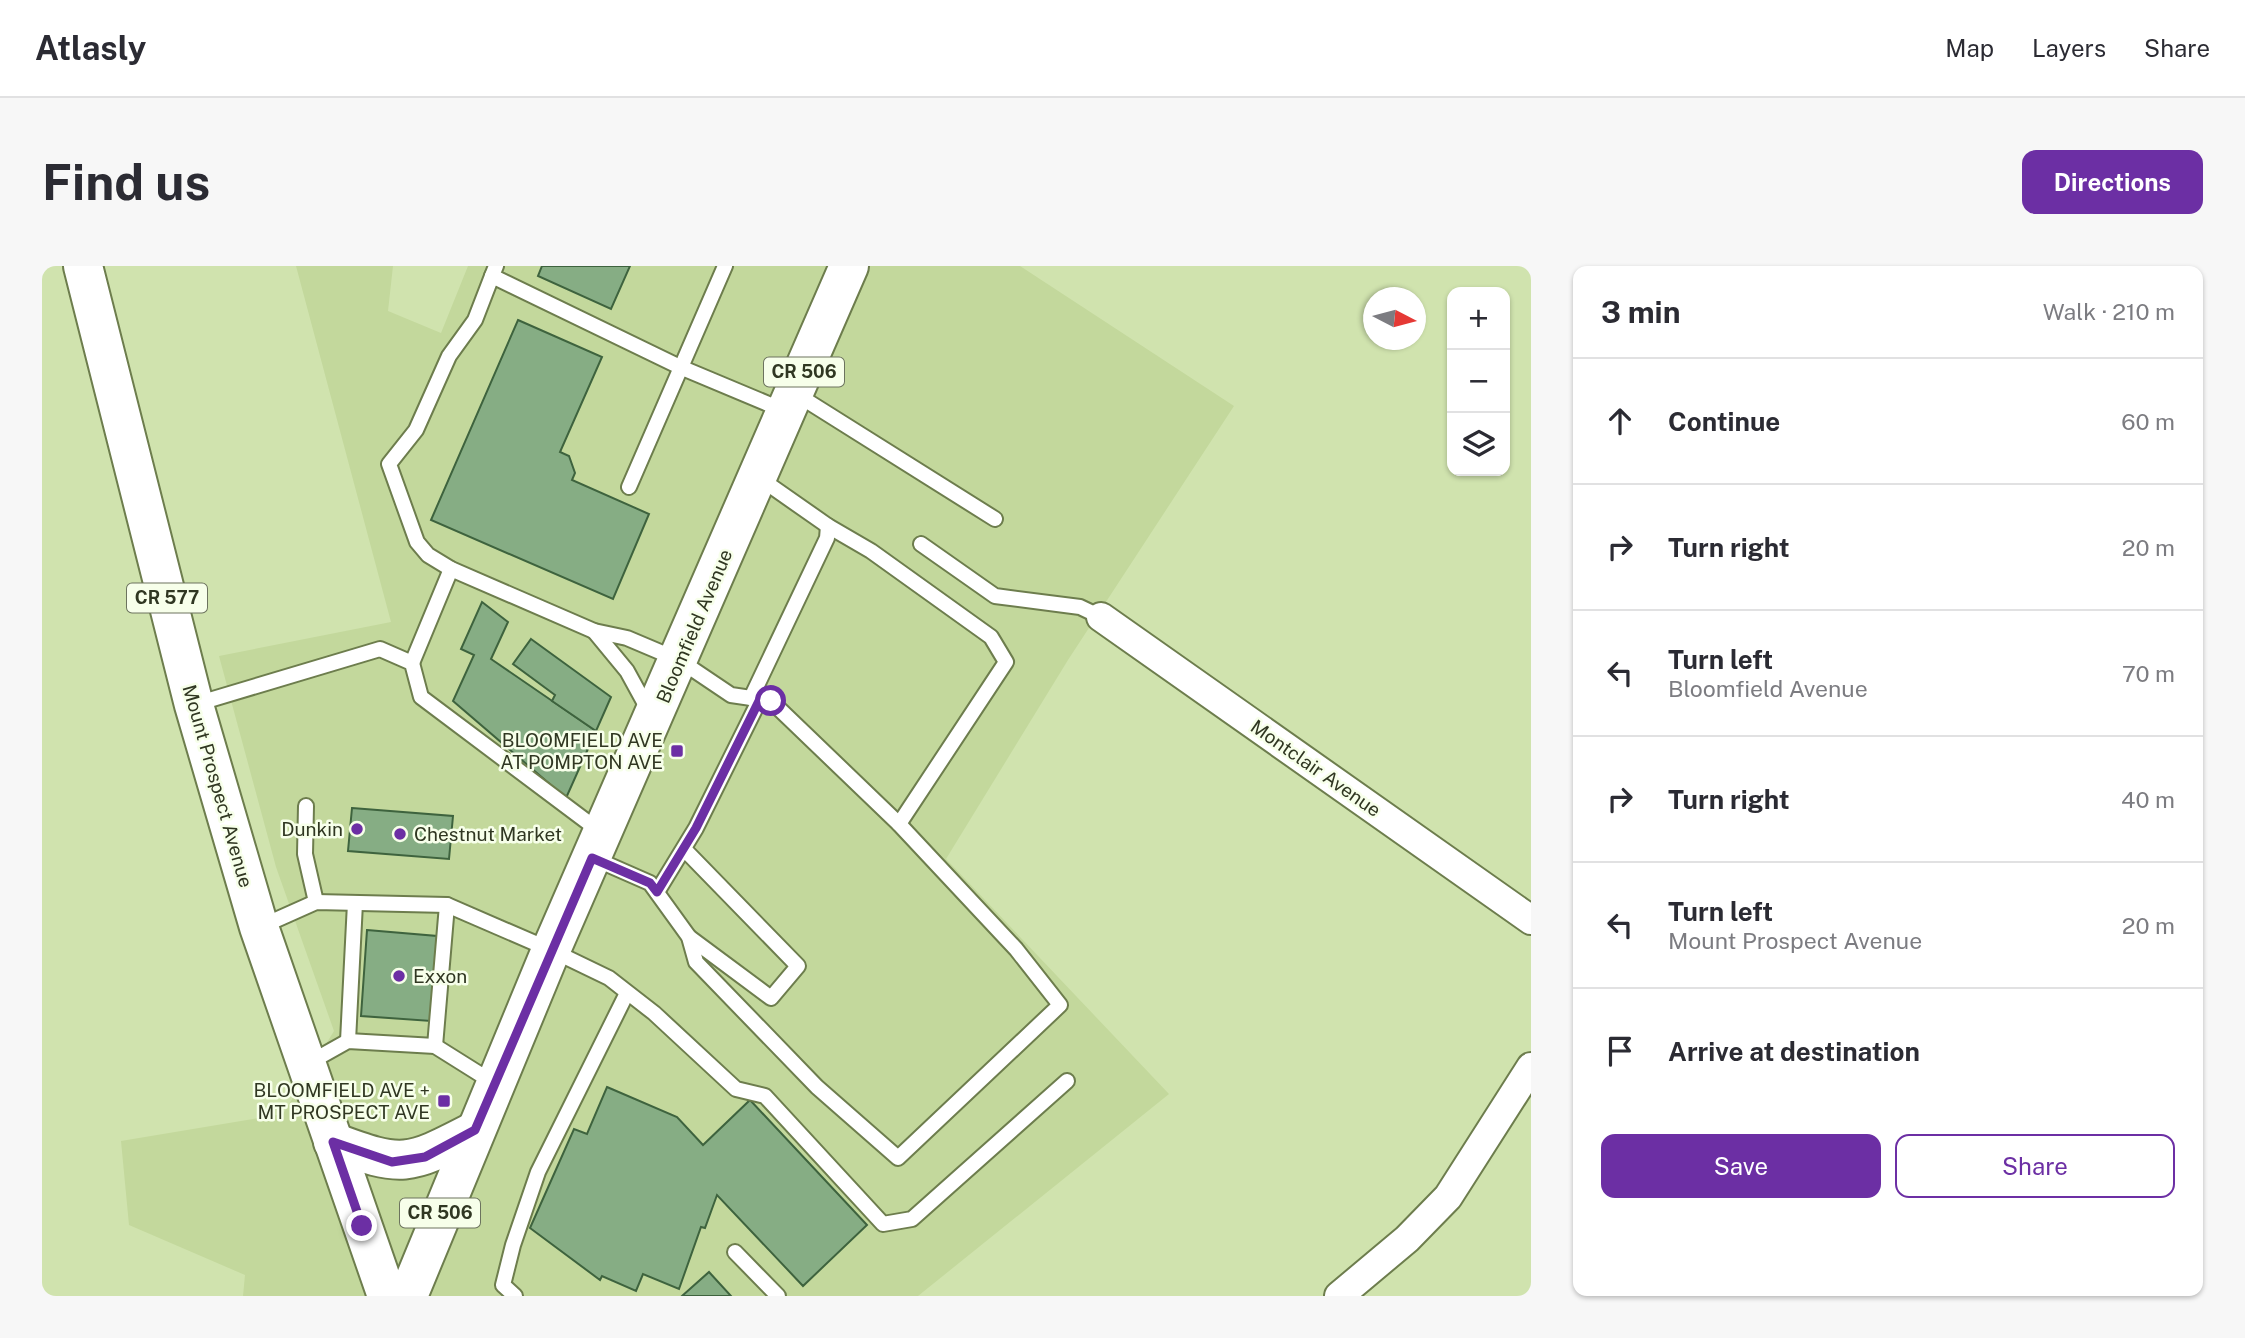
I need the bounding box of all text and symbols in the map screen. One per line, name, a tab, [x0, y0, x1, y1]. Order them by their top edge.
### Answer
text: Atlasly	[35, 29, 146, 67]
text: Map	[1945, 34, 1994, 62]
text: Layers	[2032, 34, 2106, 62]
text: Share	[2144, 34, 2210, 62]
button: Directions	[2022, 150, 2203, 214]
text: Find us	[42, 153, 210, 211]
north arrow	[1363, 287, 1426, 350]
map controls	[1447, 287, 1510, 476]
button: +	[1447, 287, 1510, 350]
text: 3 min	[1601, 294, 1680, 330]
text: Walk · 210 m	[2043, 298, 2175, 325]
button: −	[1447, 350, 1510, 413]
road number: CR 506	[764, 358, 844, 386]
icon: ahead	[1601, 402, 1639, 440]
text: Continue	[1668, 406, 1780, 437]
text: 60 m	[2121, 408, 2175, 435]
button: layers	[1447, 413, 1510, 476]
icon: right	[1601, 528, 1639, 566]
text: Turn right	[1668, 532, 1790, 563]
text: 20 m	[2122, 534, 2175, 561]
street label: Bloomfield Avenue	[652, 546, 736, 706]
road number: CR 577	[127, 584, 207, 612]
text: Turn left	[1668, 644, 1773, 675]
icon: left	[1601, 654, 1639, 692]
text: 70 m	[2122, 660, 2175, 687]
text: Bloomfield Avenue	[1668, 675, 1868, 702]
street label: Mount Prospect Avenue	[178, 682, 258, 890]
route start	[755, 685, 786, 716]
street label: Montclair Avenue	[1247, 715, 1385, 821]
place label: BLOOMFIELD AVE AT POMPTON AVE	[500, 729, 663, 773]
marker: BLOOMFIELD AVE AT POMPTON AVE	[669, 743, 685, 759]
icon: right	[1601, 780, 1639, 818]
text: Turn right	[1668, 784, 1790, 815]
text: 40 m	[2121, 786, 2175, 813]
place label: Dunkin	[281, 818, 343, 840]
marker: Dunkin	[349, 821, 365, 837]
place label: Chestnut Market	[414, 823, 562, 845]
marker: Chestnut Market	[392, 826, 408, 842]
text: Turn left	[1668, 896, 1773, 927]
icon: left	[1601, 906, 1639, 944]
text: 20 m	[2122, 912, 2175, 939]
text: Mount Prospect Avenue	[1668, 927, 1922, 954]
place label: Exxon	[413, 965, 467, 987]
marker: Exxon	[391, 968, 407, 984]
icon: arrive	[1601, 1032, 1639, 1070]
text: Arrive at destination	[1668, 1036, 1920, 1067]
place label: BLOOMFIELD AVE + MT PROSPECT AVE	[254, 1079, 430, 1123]
marker: BLOOMFIELD AVE + MT PROSPECT AVE	[436, 1093, 452, 1109]
button: Save	[1601, 1134, 1881, 1198]
button: Share	[1895, 1134, 2175, 1198]
road number: CR 506	[400, 1198, 480, 1228]
route end	[346, 1210, 377, 1241]

